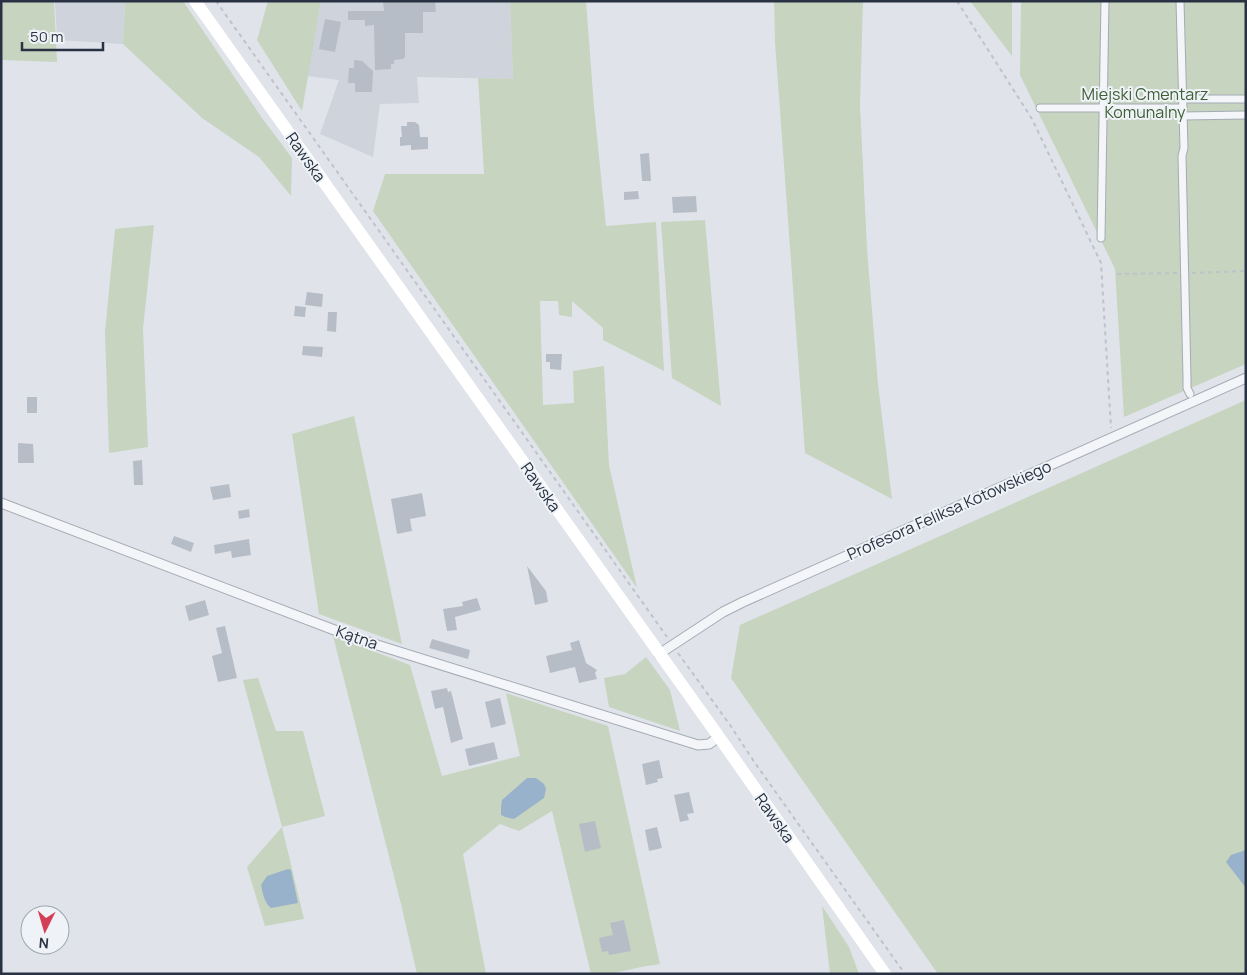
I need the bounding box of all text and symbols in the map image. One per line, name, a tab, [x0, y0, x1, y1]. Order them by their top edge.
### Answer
scale bar	[22, 20, 104, 52]
text: 50 m	[30, 26, 64, 47]
park label: Miejski Cmentarz Komunalny	[1082, 83, 1208, 123]
street label: Rawska	[281, 128, 331, 186]
street label: Profesora Feliksa Kotowskiego	[843, 455, 1055, 565]
street label: Rawska	[516, 458, 566, 516]
street label: Kątna	[333, 620, 381, 654]
street label: Rawska	[750, 789, 800, 847]
north arrow	[20, 905, 70, 955]
text: N	[38, 934, 50, 953]

